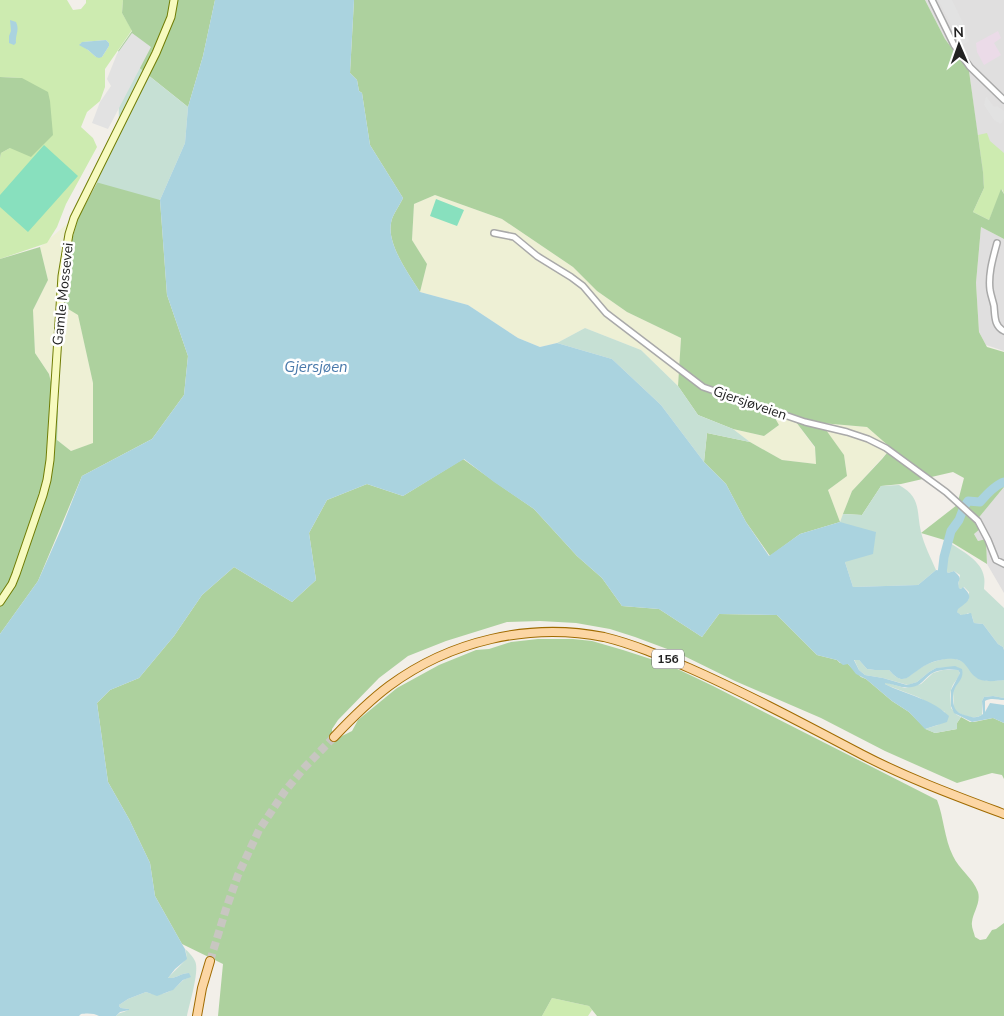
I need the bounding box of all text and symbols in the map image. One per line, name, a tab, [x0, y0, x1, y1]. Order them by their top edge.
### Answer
north arrow	[934, 20, 984, 70]
text: N	[953, 23, 964, 42]
street label: Gamle Mossevei	[48, 242, 78, 346]
water label: Gjersjøen	[284, 357, 348, 377]
street label: Gjersjøveien	[711, 382, 789, 424]
road number: 156	[652, 650, 684, 669]

